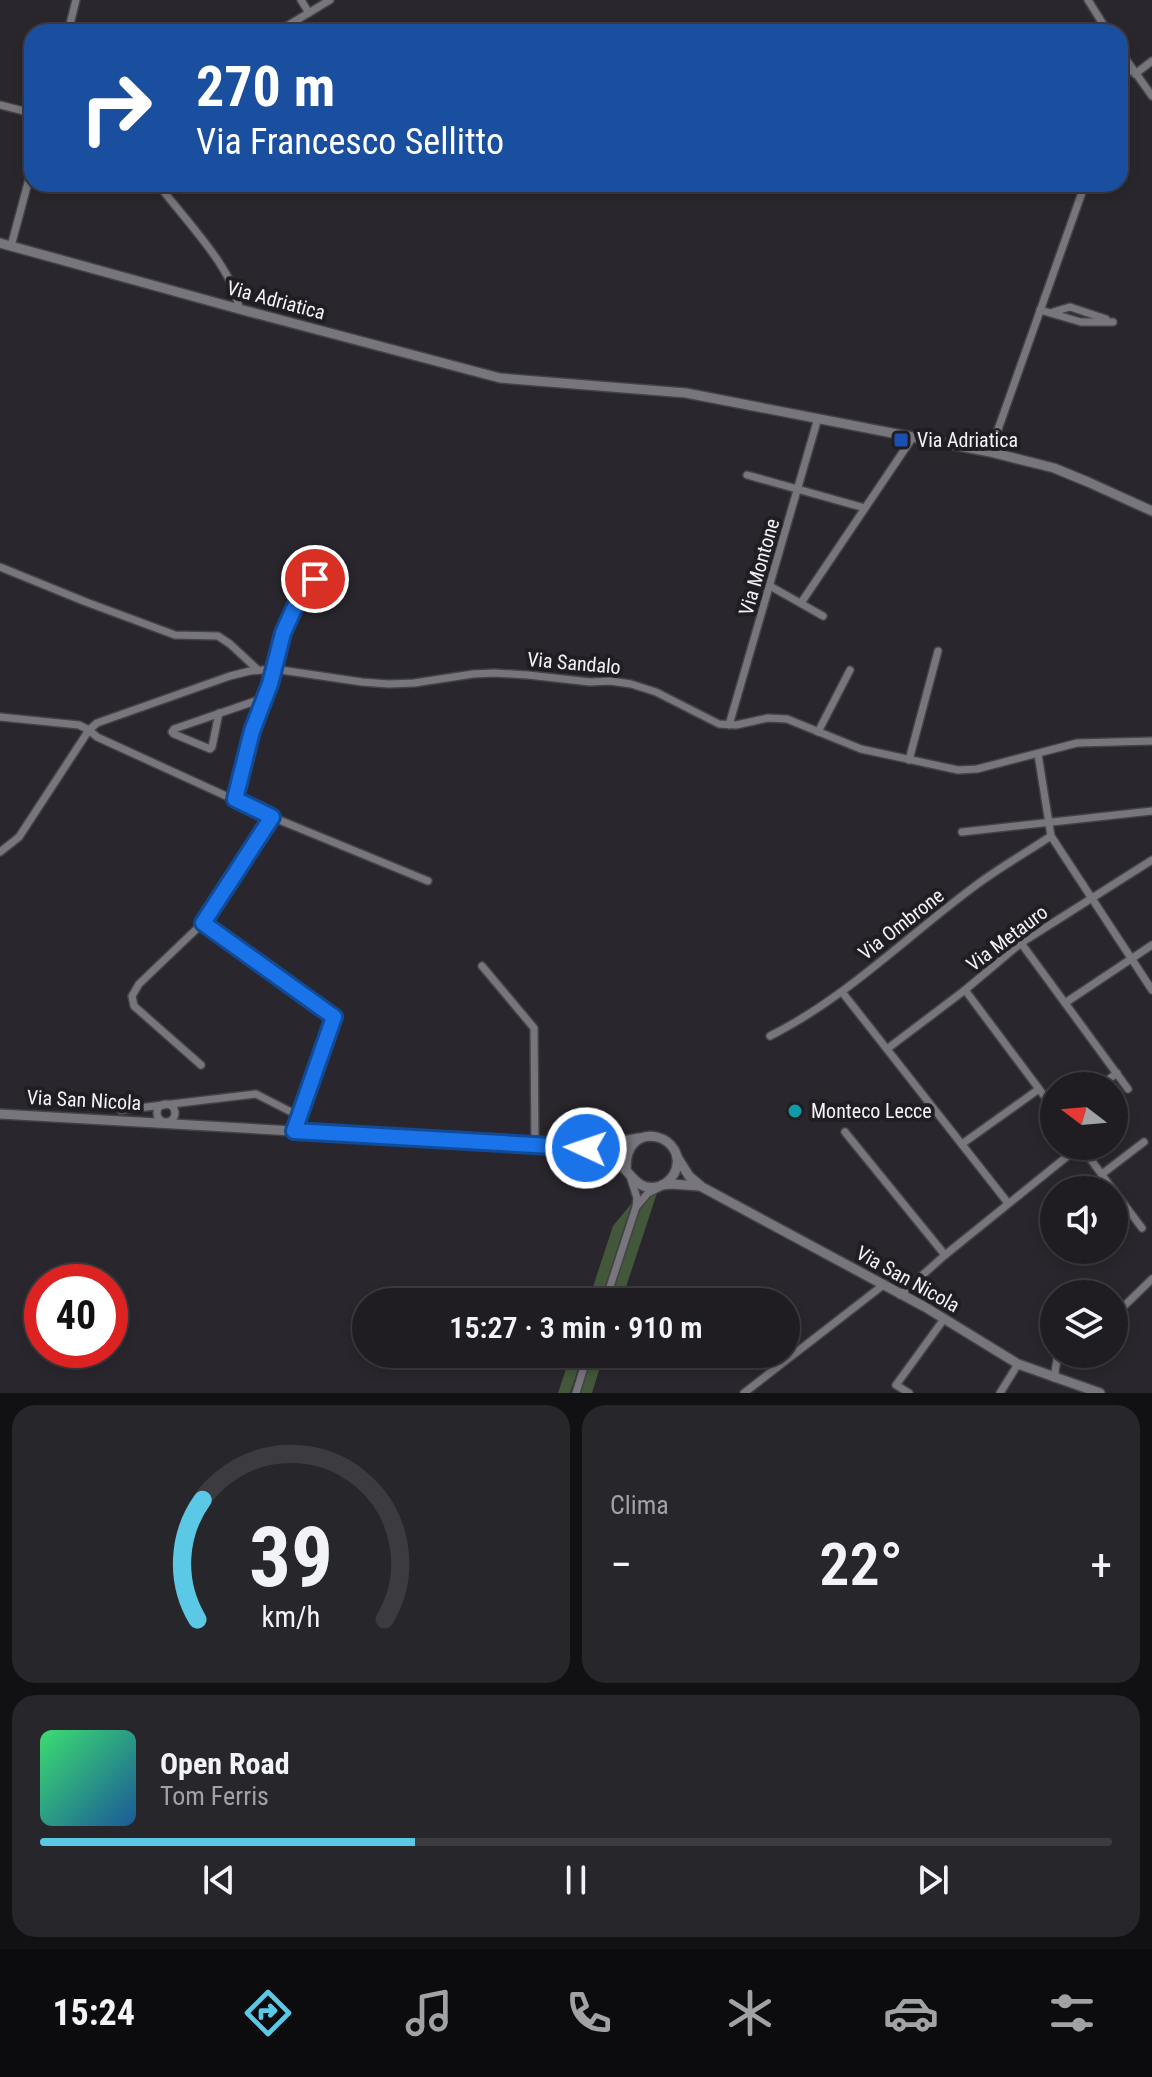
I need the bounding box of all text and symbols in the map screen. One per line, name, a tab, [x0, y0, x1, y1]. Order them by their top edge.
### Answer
text: 270 m	[196, 54, 335, 120]
icon: right	[64, 56, 168, 160]
text: Via Francesco Sellitto	[196, 121, 504, 163]
street label: Via Adriatica	[224, 275, 328, 325]
place label: Via Adriatica	[917, 428, 1018, 452]
marker: Via Adriatica	[892, 431, 910, 449]
street label: Via Montone	[734, 516, 784, 618]
pin	[281, 545, 349, 613]
icon: arrive	[293, 557, 337, 601]
street label: Via Sandalo	[526, 647, 622, 679]
street label: Via Ombrone	[853, 883, 949, 965]
street label: Via Metauro	[962, 900, 1052, 976]
north arrow	[1040, 1072, 1128, 1160]
map controls	[1040, 1072, 1128, 1368]
street label: Via San Nicola	[26, 1085, 142, 1115]
place label: Monteco Lecce	[811, 1099, 932, 1123]
marker: Monteco Lecce	[786, 1102, 804, 1120]
position arrow	[544, 1106, 628, 1190]
button: sound	[1040, 1176, 1128, 1264]
street label: Via San Nicola	[852, 1241, 964, 1317]
speed limit sign: 40	[24, 1264, 128, 1368]
button: layers	[1040, 1280, 1128, 1368]
text: 15:27 · 3 min · 910 m	[449, 1310, 703, 1345]
text: Clima	[610, 1490, 669, 1520]
text: 39	[249, 1509, 333, 1606]
text: 22°	[819, 1529, 903, 1600]
text: −	[610, 1539, 632, 1591]
text: +	[1090, 1539, 1112, 1591]
text: km/h	[262, 1600, 320, 1634]
text: Open Road	[160, 1746, 290, 1781]
text: Tom Ferris	[160, 1781, 269, 1811]
icon: previous	[197, 1858, 241, 1902]
icon: pause	[554, 1858, 598, 1902]
icon: next	[911, 1858, 955, 1902]
icon: directions	[240, 1985, 296, 2041]
icon: music	[401, 1985, 457, 2041]
icon: phone	[561, 1985, 617, 2041]
icon: climate	[722, 1985, 778, 2041]
icon: car	[883, 1985, 939, 2041]
icon: filters	[1044, 1985, 1100, 2041]
text: 15:24	[52, 1992, 135, 2034]

